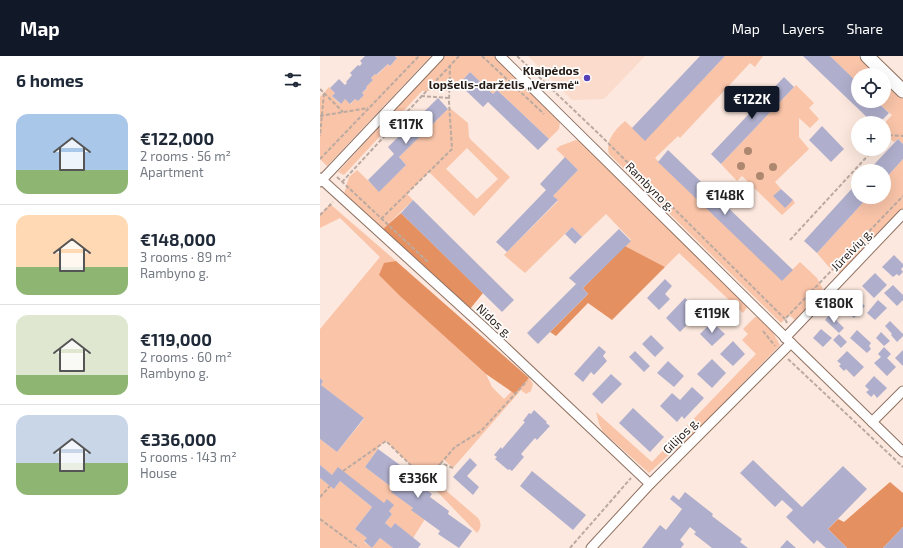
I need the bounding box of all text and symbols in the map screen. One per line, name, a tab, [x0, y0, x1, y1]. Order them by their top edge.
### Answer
text: Map	[20, 17, 60, 40]
text: Map	[732, 20, 760, 37]
text: Layers	[782, 20, 824, 37]
text: Share	[846, 20, 883, 37]
place label: Klaipėdos lopšelis-darželis „Versmė“	[429, 63, 579, 91]
map controls	[851, 68, 891, 204]
button: locate	[851, 68, 891, 108]
icon: filters	[282, 69, 304, 91]
text: 6 homes	[16, 70, 84, 90]
marker: Klaipėdos lopšelis-darželis „Versmė“	[582, 73, 592, 83]
pin: €122K	[724, 86, 780, 120]
text: €122K	[733, 91, 771, 107]
pin: €117K	[378, 111, 434, 145]
text: €117K	[389, 116, 423, 132]
button: +	[851, 116, 891, 156]
text: €122,000	[140, 128, 214, 148]
icon: home	[48, 130, 96, 178]
text: 2 rooms · 56 m²	[140, 148, 231, 164]
street label: Rambyno g.	[623, 159, 678, 214]
text: Apartment	[140, 164, 204, 180]
button: −	[851, 164, 891, 204]
pin: €148K	[697, 182, 753, 216]
text: €148K	[706, 187, 744, 203]
street label: Jūreivių g.	[828, 225, 875, 273]
text: €148,000	[140, 229, 216, 249]
icon: home	[48, 231, 96, 279]
text: 3 rooms · 89 m²	[140, 249, 232, 265]
text: Rambyno g.	[140, 265, 209, 281]
pin: €180K	[806, 290, 862, 324]
text: €180K	[815, 295, 853, 311]
street label: Nidos g.	[474, 300, 515, 340]
pin: €119K	[684, 300, 740, 334]
text: €119K	[694, 305, 730, 321]
text: €119,000	[140, 329, 212, 349]
icon: home	[48, 331, 96, 379]
text: 2 rooms · 60 m²	[140, 349, 232, 365]
text: Rambyno g.	[140, 365, 209, 381]
street label: Gilijos g.	[659, 414, 702, 457]
text: €336,000	[140, 429, 217, 449]
icon: home	[48, 431, 96, 479]
text: 5 rooms · 143 m²	[140, 449, 237, 465]
text: House	[140, 465, 177, 481]
pin: €336K	[390, 465, 446, 499]
text: €336K	[398, 470, 438, 486]

